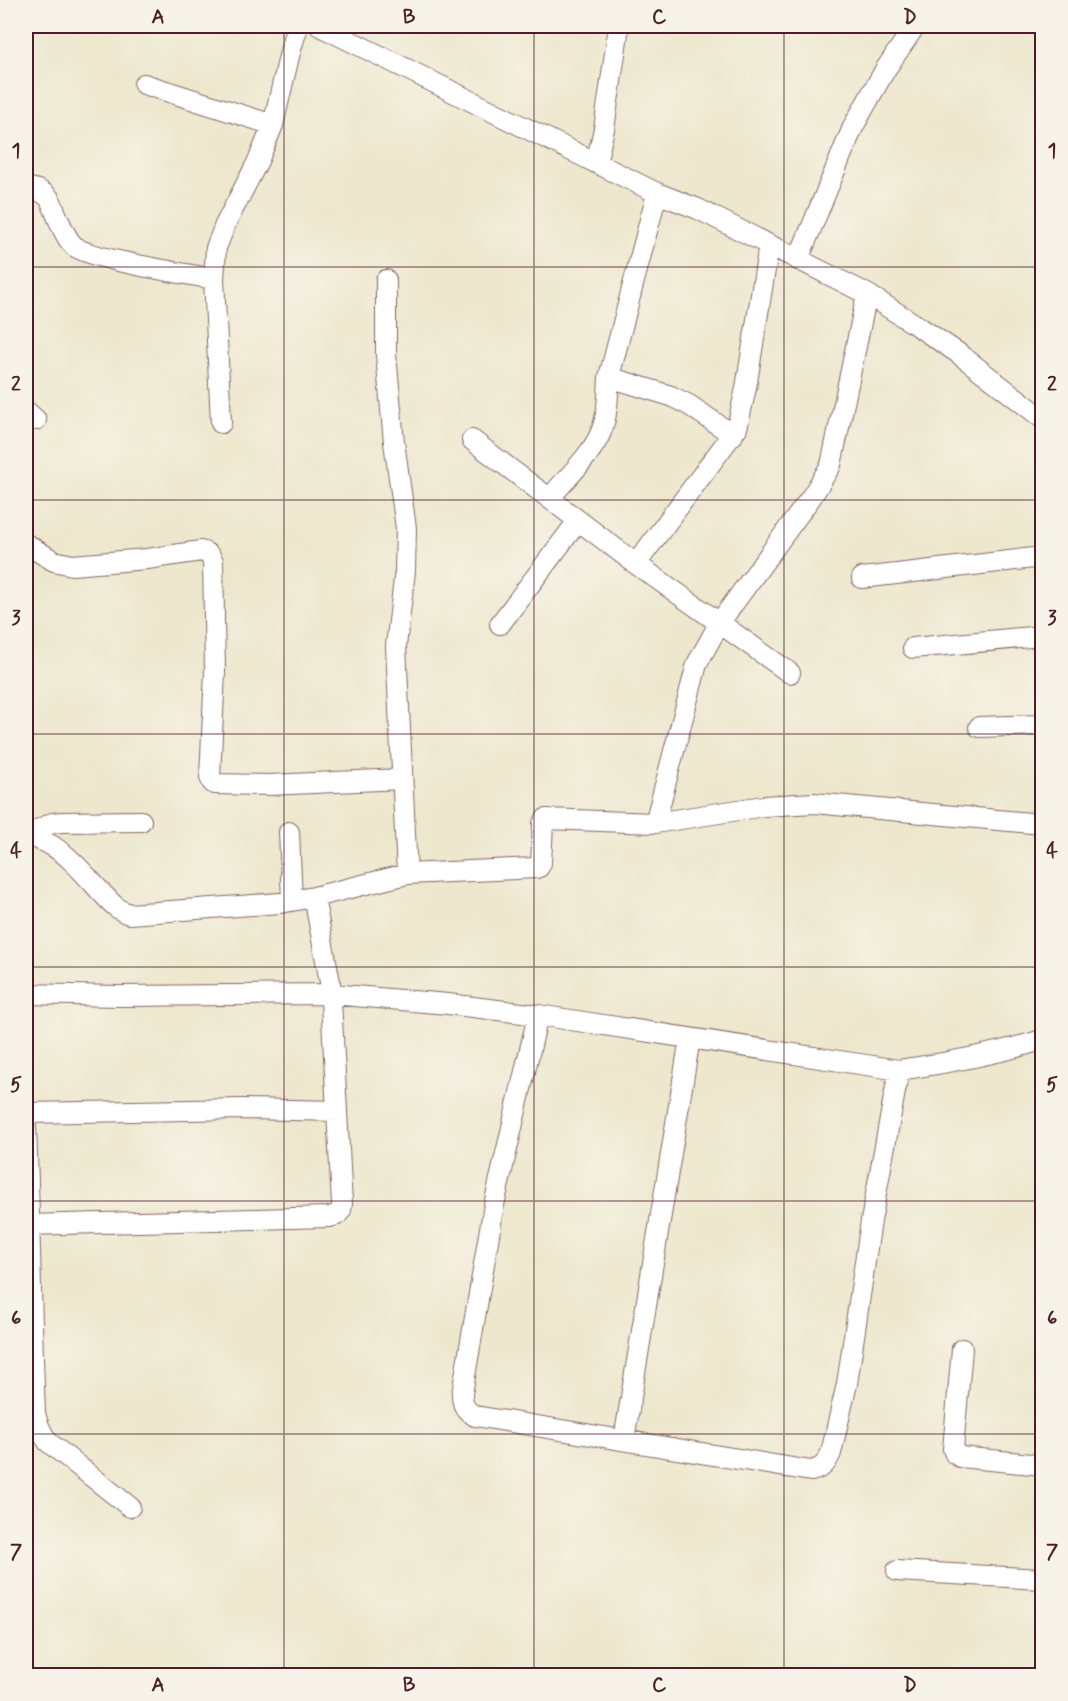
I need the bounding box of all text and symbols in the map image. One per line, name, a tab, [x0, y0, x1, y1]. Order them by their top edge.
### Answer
text: A	[151, 4, 165, 31]
text: B	[403, 4, 416, 31]
text: C	[652, 4, 667, 31]
text: D	[903, 4, 917, 31]
text: 1	[12, 138, 20, 165]
text: 1	[1048, 138, 1056, 165]
text: 2	[11, 371, 21, 398]
text: 2	[1047, 371, 1057, 398]
text: 3	[11, 605, 21, 632]
text: 3	[1047, 605, 1057, 632]
text: 4	[10, 838, 22, 865]
text: 4	[1046, 838, 1058, 865]
text: 5	[10, 1072, 22, 1099]
text: 5	[1046, 1072, 1058, 1099]
text: 6	[11, 1305, 21, 1332]
text: 6	[1047, 1305, 1057, 1332]
text: 7	[10, 1539, 22, 1566]
text: 7	[1046, 1539, 1058, 1566]
text: A	[151, 1672, 165, 1699]
text: B	[403, 1672, 416, 1699]
text: C	[652, 1672, 667, 1699]
text: D	[903, 1672, 917, 1699]

